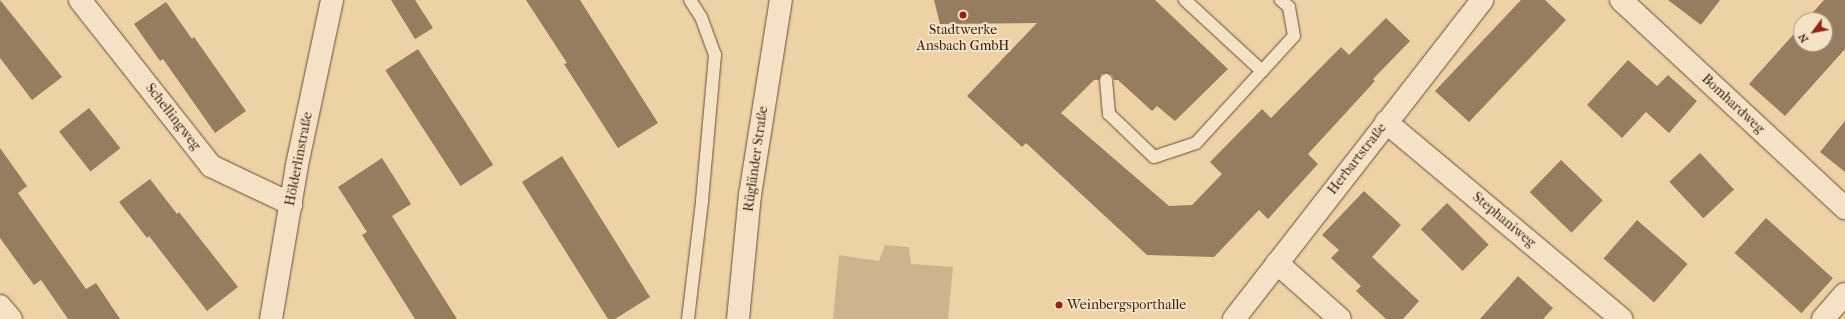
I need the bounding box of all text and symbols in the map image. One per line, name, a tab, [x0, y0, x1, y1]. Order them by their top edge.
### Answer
marker: Stadtwerke Ansbach GmbH	[958, 10, 968, 20]
north arrow	[1793, 12, 1833, 52]
place label: Stadtwerke Ansbach GmbH	[917, 22, 1009, 54]
text: N	[1796, 31, 1811, 45]
street label: Bomhardweg	[1698, 71, 1768, 137]
street label: Schellingweg	[142, 80, 204, 154]
street label: Rügländer Straße	[740, 105, 772, 213]
street label: Hölderlinstraße	[282, 111, 316, 207]
street label: Herbartstraße	[1324, 120, 1390, 198]
street label: Stephaniweg	[1469, 189, 1539, 251]
place label: Weinbergsporthalle	[1067, 297, 1186, 313]
marker: Weinbergsporthalle	[1054, 300, 1064, 310]

